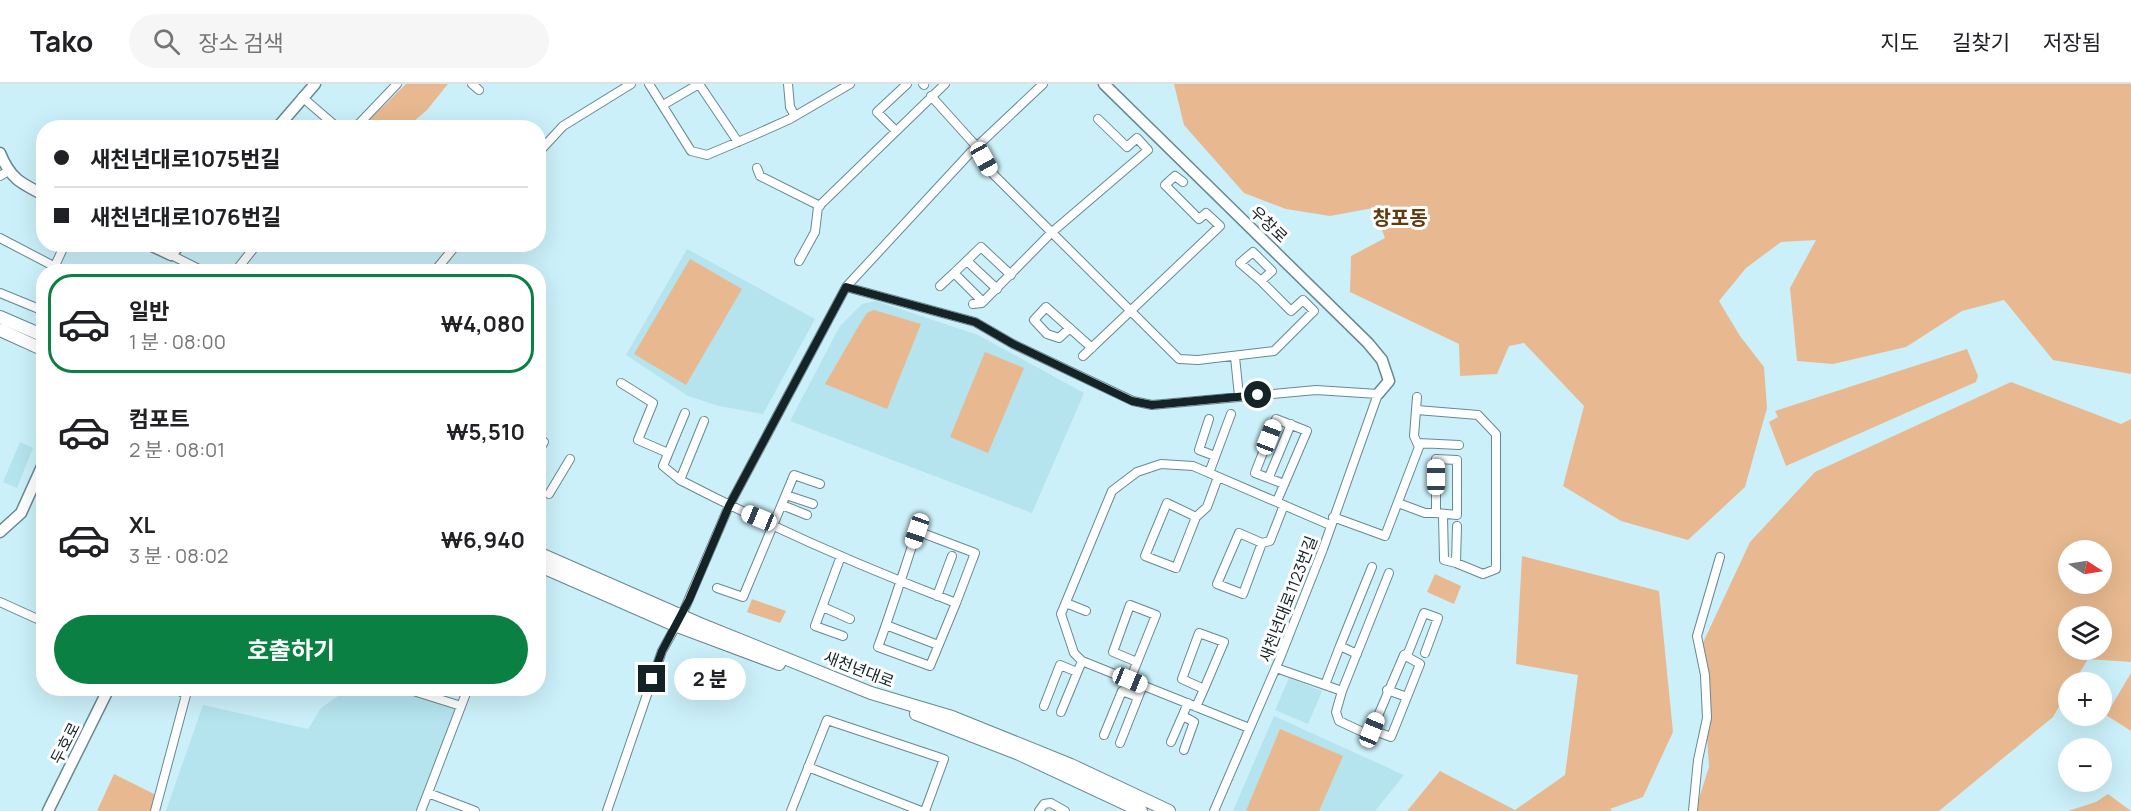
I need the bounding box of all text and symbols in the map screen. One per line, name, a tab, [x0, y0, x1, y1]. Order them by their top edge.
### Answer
search box	[129, 14, 549, 68]
text: Tako	[30, 22, 93, 60]
icon: search	[150, 25, 183, 58]
text: 장소 검색	[198, 28, 284, 58]
text: 지도	[1880, 28, 1919, 56]
text: 길찾기	[1952, 28, 2010, 56]
text: 저장됨	[2043, 28, 2101, 56]
car	[967, 139, 1001, 179]
text: 새천년대로1075번길	[90, 144, 280, 174]
street label: 우창로	[1245, 201, 1293, 247]
text: 새천년대로1076번길	[90, 202, 281, 232]
district label: 창포동	[1372, 204, 1428, 231]
text: 일반	[129, 296, 169, 326]
icon: car	[57, 297, 111, 351]
text: ₩4,080	[441, 309, 525, 339]
text: 1 분 · 08:00	[129, 328, 226, 355]
route start	[1244, 381, 1271, 408]
text: 컴포트	[129, 404, 190, 434]
icon: car	[57, 405, 111, 459]
text: ₩5,510	[446, 417, 525, 447]
car	[1254, 417, 1284, 457]
text: 2 분 · 08:01	[129, 436, 225, 463]
car	[1427, 459, 1445, 495]
car	[739, 503, 779, 533]
text: XL	[129, 510, 155, 540]
car	[903, 511, 931, 551]
icon: car	[57, 513, 111, 567]
text: ₩6,940	[441, 525, 525, 555]
street label: 새천년대로1123번길	[1254, 533, 1322, 665]
north arrow	[2058, 540, 2112, 594]
map controls	[2058, 540, 2112, 792]
text: 3 분 · 08:02	[129, 542, 228, 569]
button: layers	[2058, 606, 2112, 660]
button: 호출하기	[54, 615, 528, 684]
street label: 새천년대로	[821, 646, 898, 693]
callout: 2 분	[673, 658, 745, 700]
route end	[638, 665, 665, 692]
text: 2 분	[693, 665, 727, 692]
car	[1110, 665, 1150, 695]
button: +	[2058, 672, 2112, 726]
car	[1357, 710, 1387, 750]
street label: 두호로	[45, 718, 85, 768]
button: −	[2058, 738, 2112, 792]

